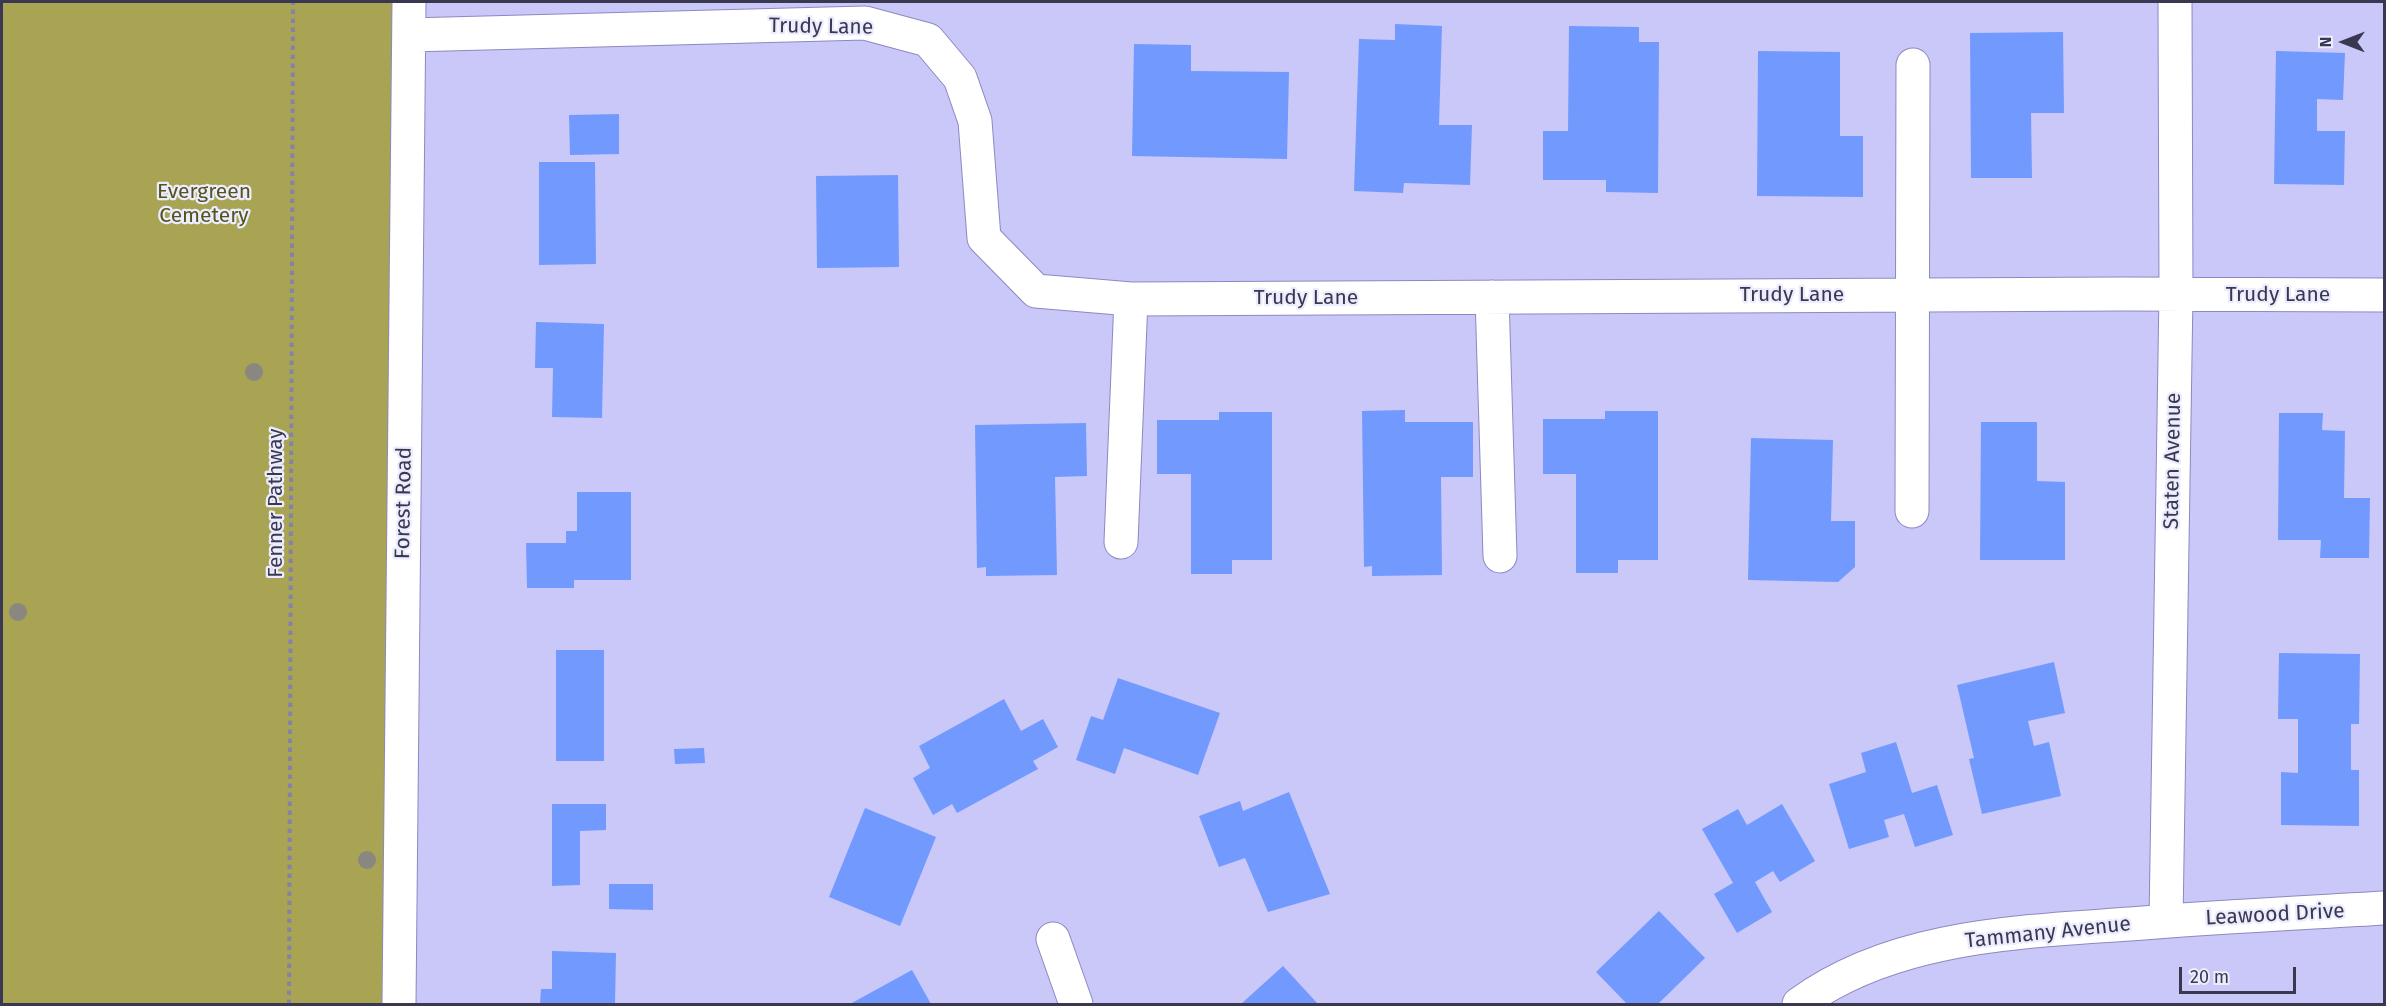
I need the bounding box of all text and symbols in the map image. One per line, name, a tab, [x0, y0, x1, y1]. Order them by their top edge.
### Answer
north arrow	[2314, 12, 2374, 72]
street label: Trudy Lane	[769, 13, 873, 41]
text: N	[2316, 37, 2335, 47]
park label: Evergreen Cemetery	[157, 179, 251, 229]
street label: Trudy Lane	[1740, 282, 1844, 308]
street label: Trudy Lane	[2226, 282, 2330, 308]
street label: Trudy Lane	[1254, 285, 1358, 311]
street label: Staten Avenue	[2159, 392, 2187, 530]
street label: Fenner Pathway	[263, 428, 289, 578]
street label: Forest Road	[390, 447, 418, 559]
street label: Leawood Drive	[2205, 899, 2345, 931]
street label: Tammany Avenue	[1964, 912, 2132, 954]
scale bar	[2182, 955, 2299, 993]
text: 20 m	[2190, 966, 2229, 988]

